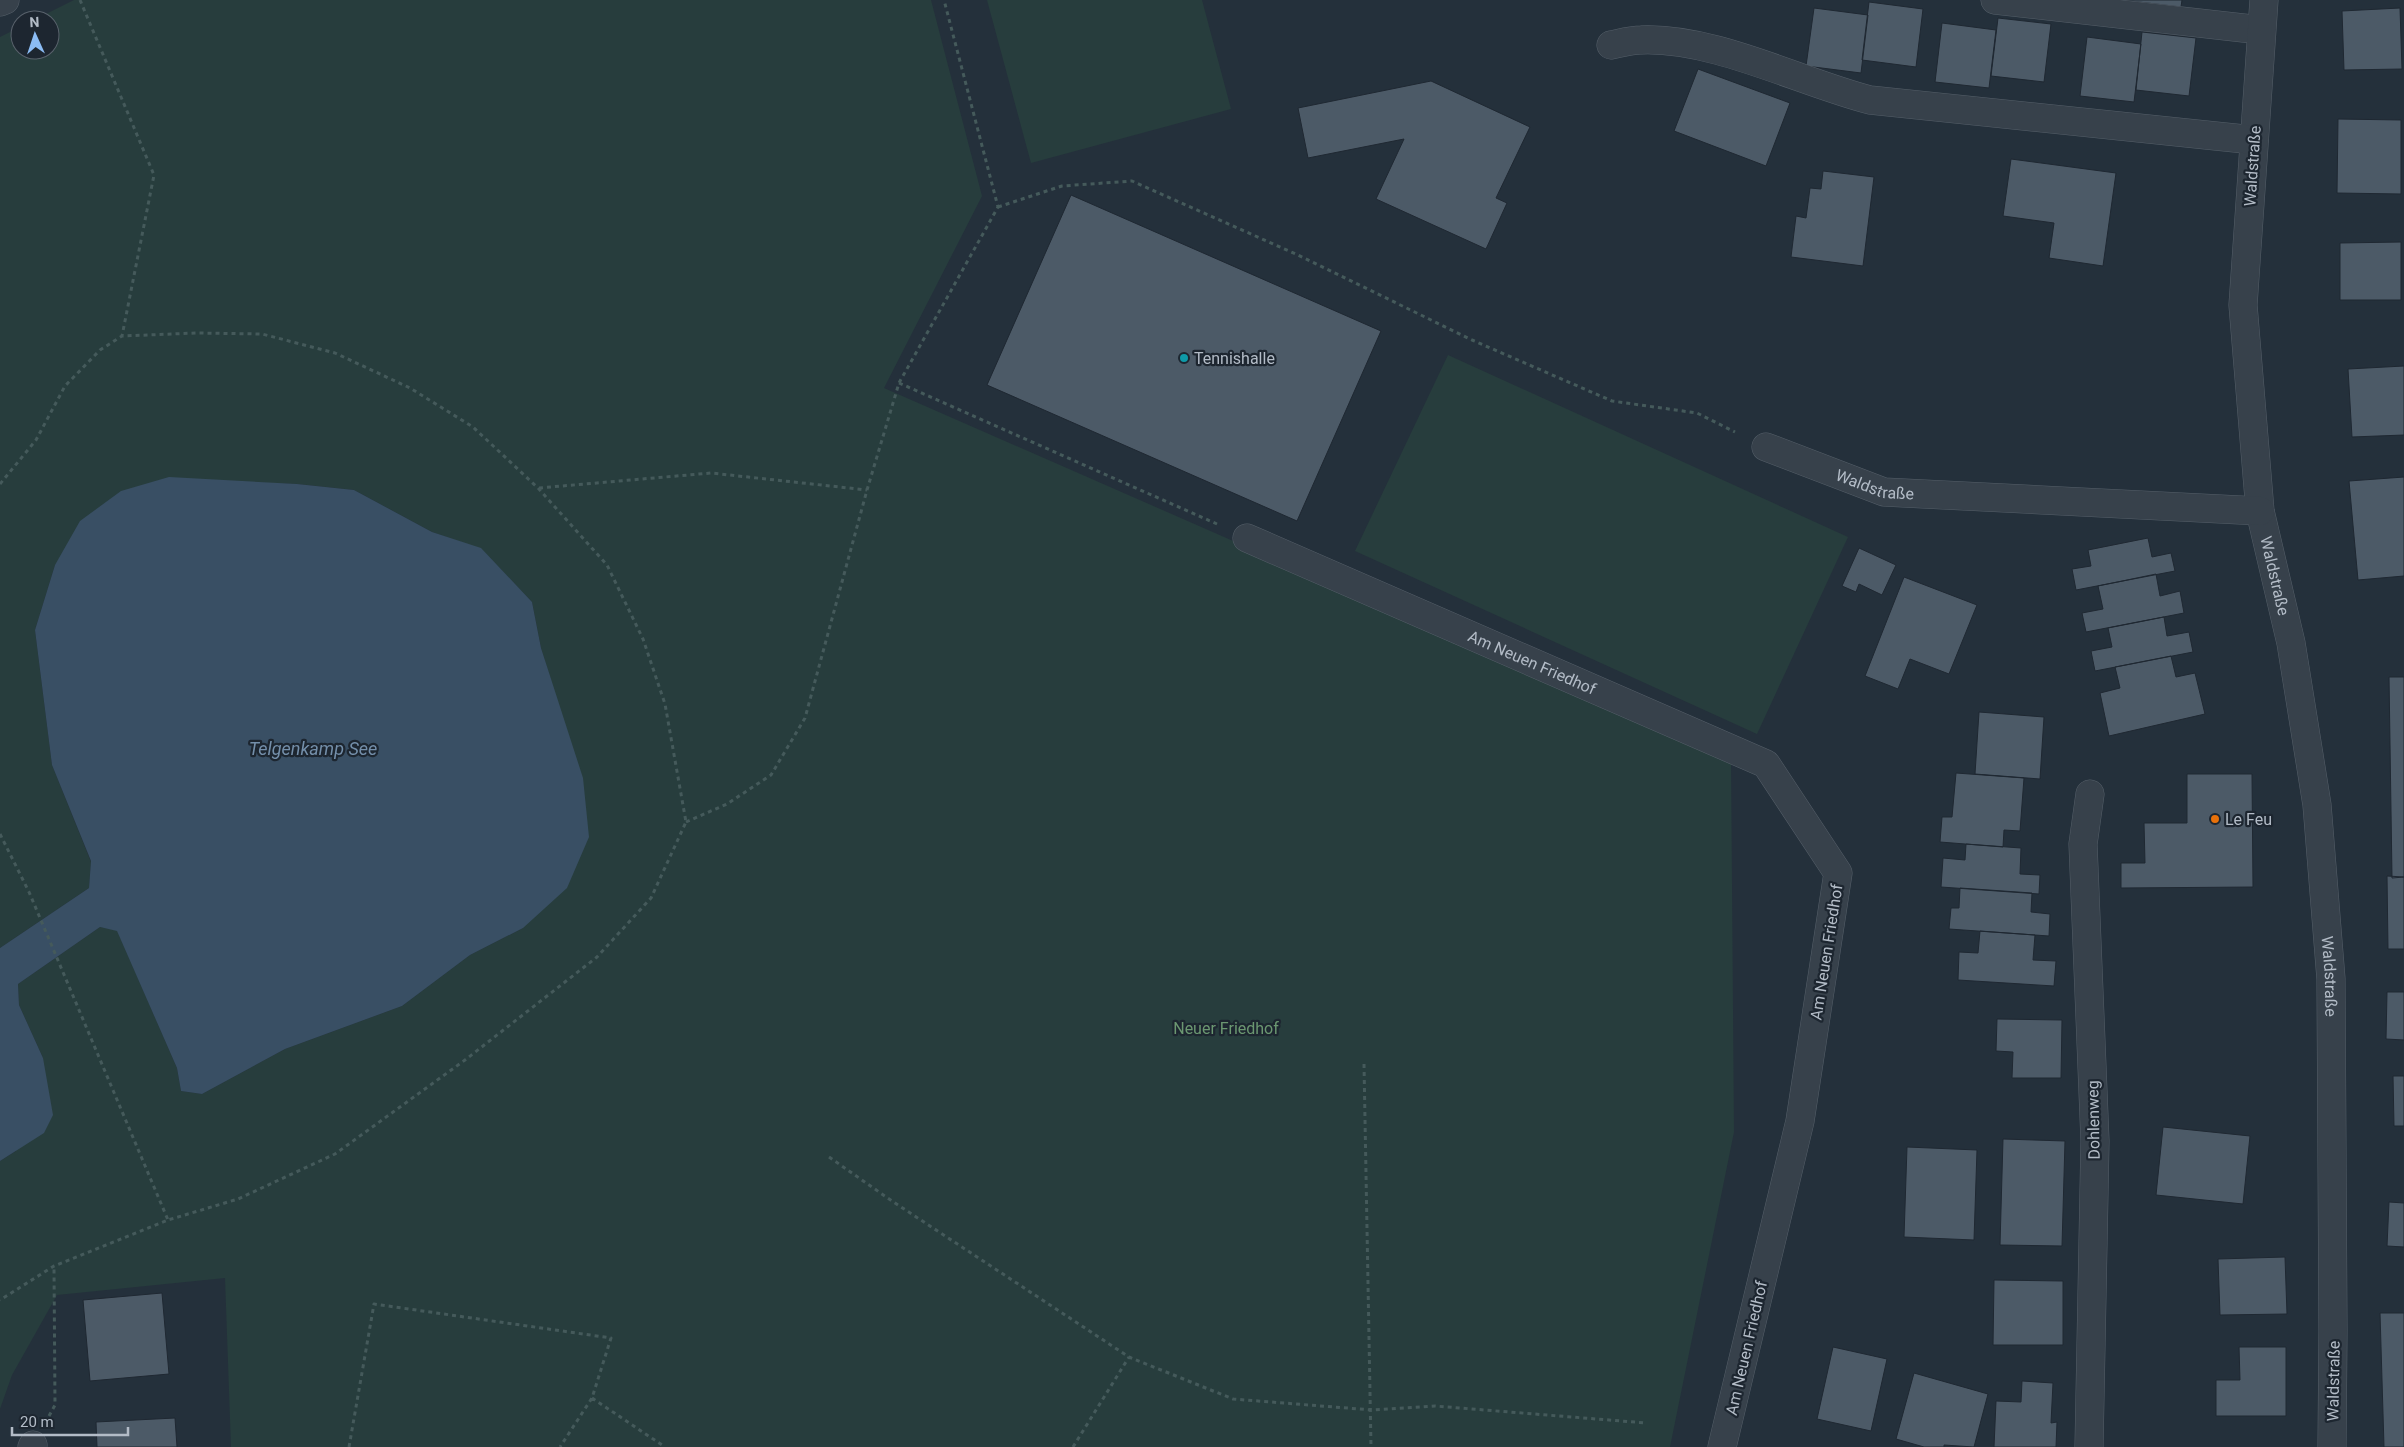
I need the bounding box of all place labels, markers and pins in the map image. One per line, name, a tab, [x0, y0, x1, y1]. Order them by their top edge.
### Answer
place label: Tennishalle	[1194, 349, 1275, 368]
marker: Tennishalle	[1178, 352, 1190, 364]
place label: Le Feu	[2225, 810, 2272, 829]
marker: Le Feu	[2209, 813, 2221, 825]

